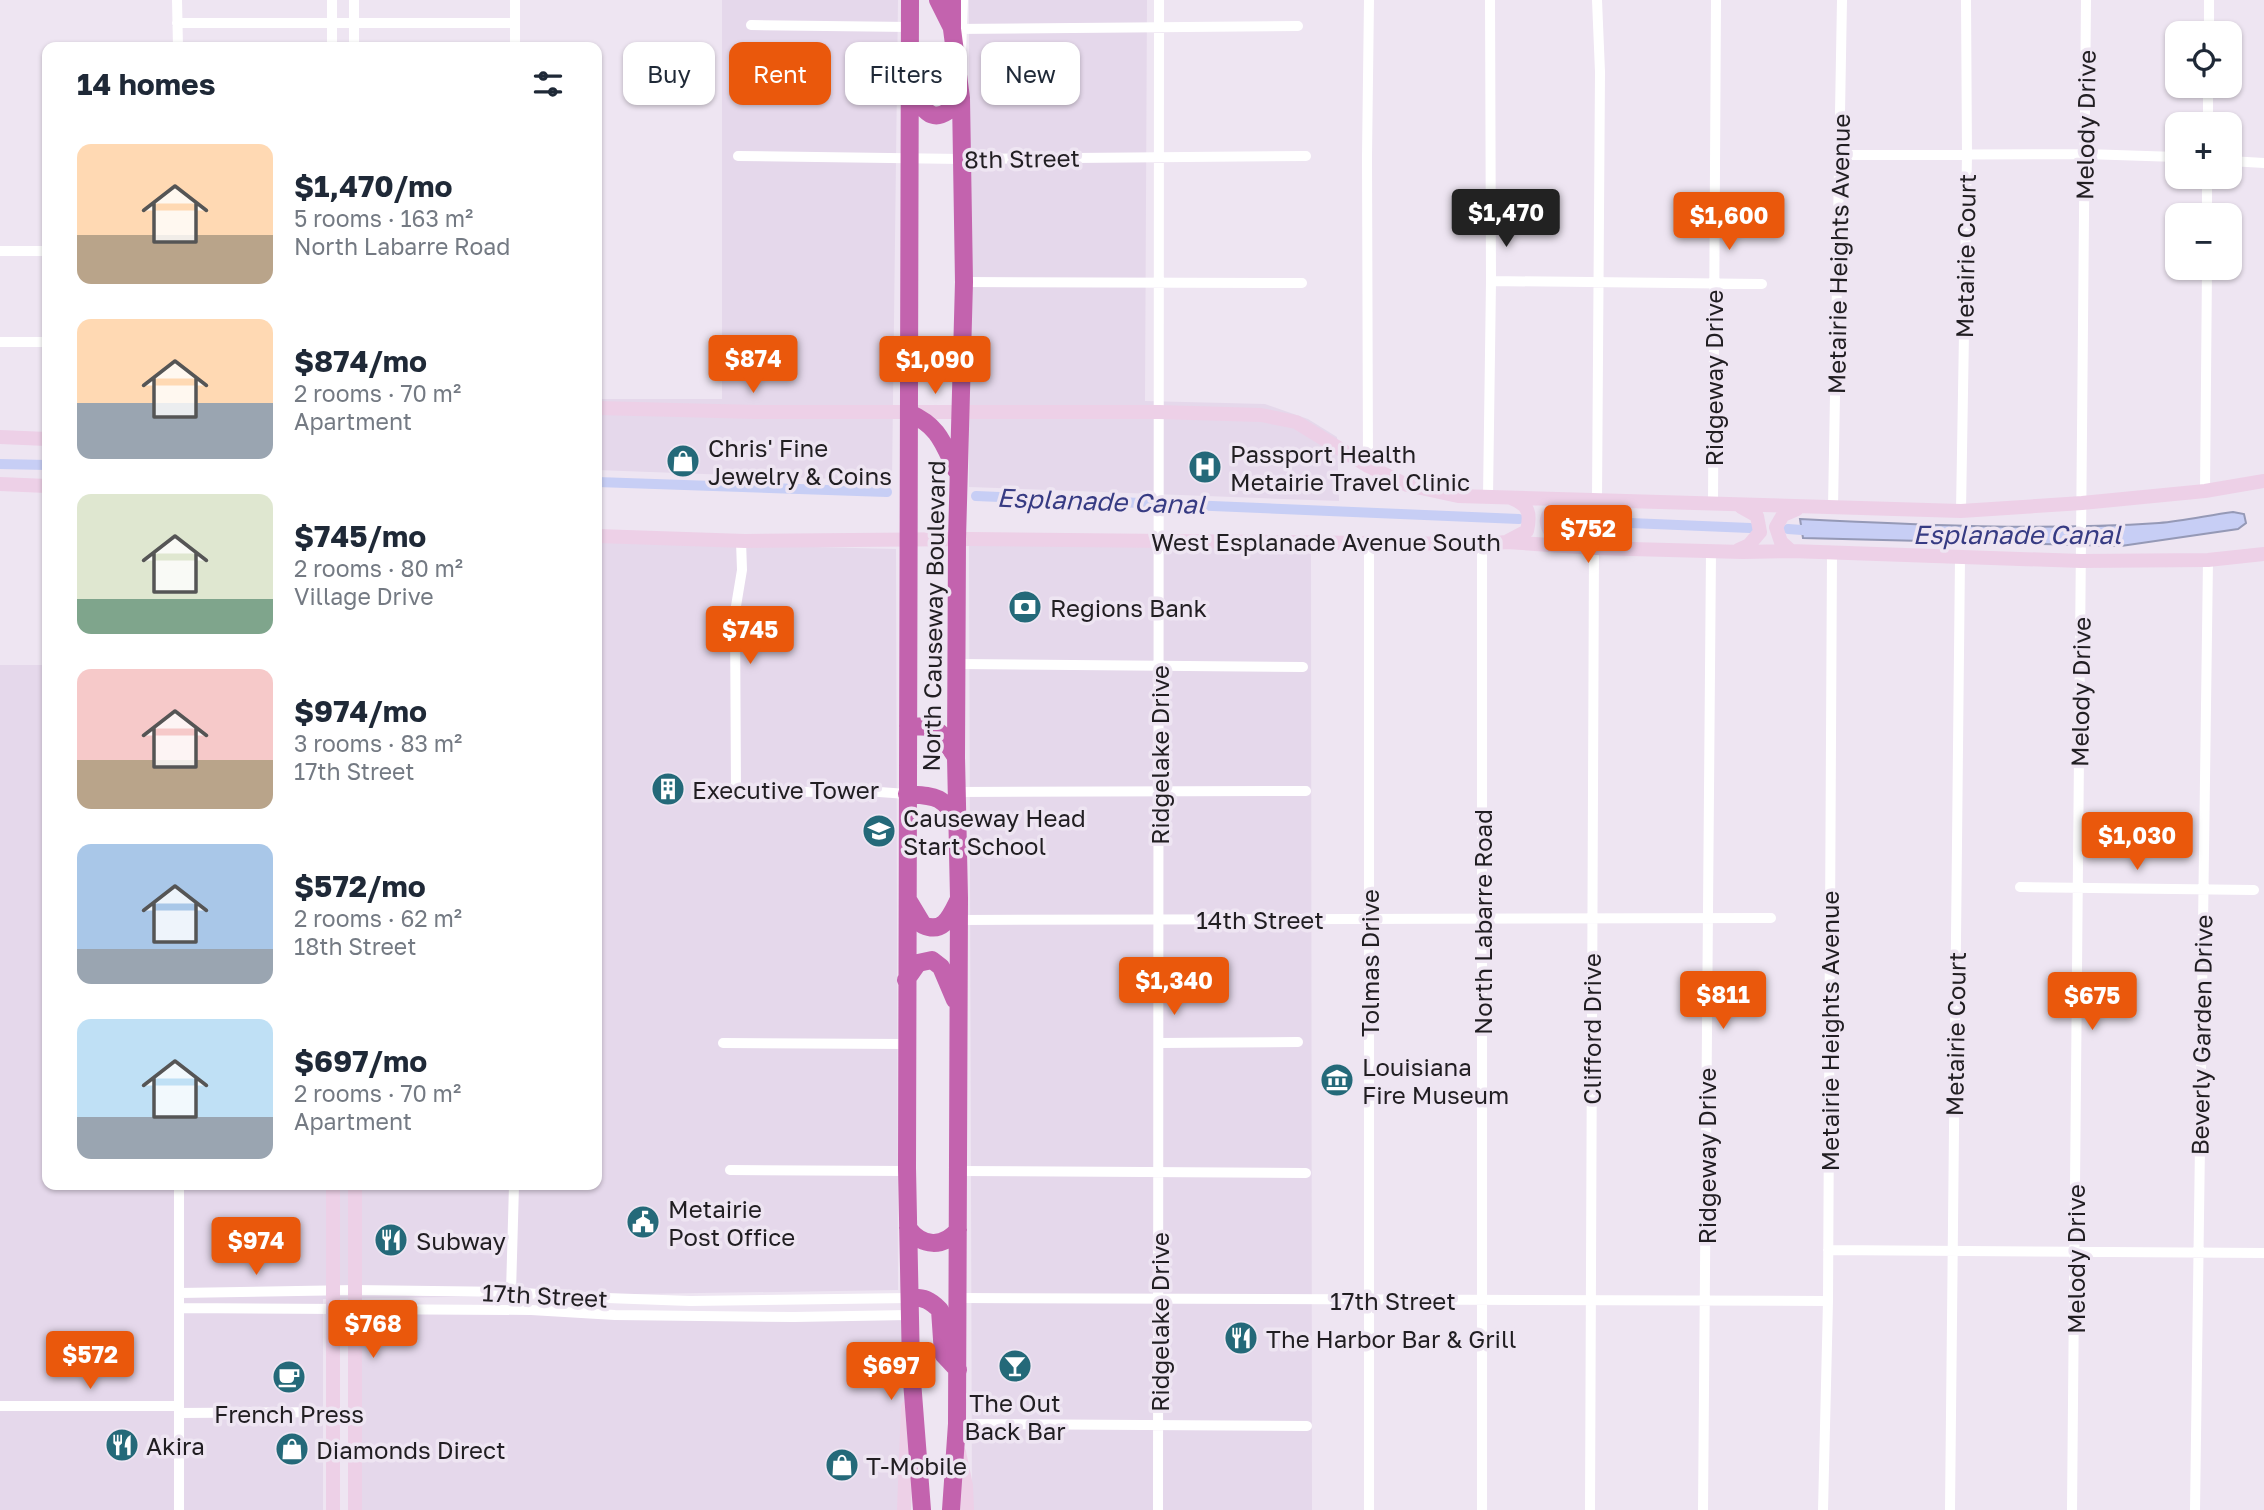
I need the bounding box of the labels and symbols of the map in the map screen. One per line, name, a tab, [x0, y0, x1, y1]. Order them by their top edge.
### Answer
street label: Melody Drive	[2069, 50, 2101, 200]
street label: Metairie Heights Avenue	[1821, 113, 1855, 395]
street label: 8th Street	[964, 142, 1080, 174]
street label: Metairie Court	[1949, 173, 1981, 339]
pin: $1,470	[1449, 190, 1563, 249]
pin: $1,600	[1672, 192, 1786, 252]
street label: Ridgeway Drive	[1699, 290, 1728, 466]
pin: $874	[712, 336, 794, 395]
pin: $1,090	[878, 336, 992, 396]
place label: Chris' Fine Jewelry & Coins	[708, 433, 892, 490]
place label: Passport Health Metairie Travel Clinic	[1230, 439, 1470, 496]
shop icon: Chris' Fine Jewelry & Coins	[664, 442, 702, 480]
hospital icon: Passport Health Metairie Travel Clinic	[1186, 448, 1224, 486]
street label: North Causeway Boulevard	[916, 460, 950, 772]
water label: Esplanade Canal	[996, 482, 1207, 520]
pin: $752	[1547, 505, 1629, 565]
water label: Esplanade Canal	[1913, 519, 2123, 550]
street label: West Esplanade Avenue South	[1151, 527, 1501, 556]
bank icon: Regions Bank	[1006, 588, 1044, 626]
place label: Regions Bank	[1050, 593, 1207, 622]
pin: $745	[709, 606, 791, 666]
street label: Melody Drive	[2064, 617, 2096, 767]
street label: Ridgelake Drive	[1145, 665, 1174, 845]
building icon: Executive Tower	[649, 770, 687, 808]
place label: Executive Tower	[692, 775, 879, 804]
place label: Causeway Head Start School	[903, 803, 1086, 860]
street label: North Labarre Road	[1468, 809, 1497, 1035]
school or university icon: Causeway Head Start School	[860, 812, 898, 850]
pin: $1,030	[2080, 812, 2194, 872]
street label: Tolmas Drive	[1355, 889, 1384, 1037]
street label: Metairie Heights Avenue	[1815, 891, 1844, 1171]
street label: 14th Street	[1196, 905, 1324, 934]
street label: Beverly Garden Drive	[2184, 914, 2218, 1156]
street label: Metairie Court	[1939, 951, 1971, 1117]
street label: Clifford Drive	[1577, 953, 1606, 1105]
pin: $1,340	[1117, 958, 1231, 1017]
pin: $811	[1682, 972, 1764, 1031]
pin: $675	[2051, 972, 2133, 1032]
place label: Louisiana Fire Museum	[1362, 1052, 1509, 1109]
museum icon: Louisiana Fire Museum	[1318, 1061, 1356, 1099]
street label: Ridgeway Drive	[1692, 1068, 1721, 1244]
street label: Melody Drive	[2061, 1184, 2090, 1334]
place label: Metairie Post Office	[668, 1194, 795, 1251]
public building icon: Metairie Post Office	[624, 1203, 662, 1241]
pin: $974	[215, 1218, 297, 1277]
restaurant icon: Subway	[372, 1221, 410, 1259]
place label: Subway	[416, 1226, 506, 1255]
street label: Ridgelake Drive	[1145, 1232, 1174, 1412]
street label: 17th Street	[481, 1277, 609, 1313]
street label: 17th Street	[1330, 1286, 1456, 1315]
pin: $768	[332, 1300, 414, 1360]
restaurant icon: The Harbor Bar & Grill	[1222, 1319, 1260, 1357]
place label: The Harbor Bar & Grill	[1266, 1324, 1516, 1353]
pin: $572	[49, 1332, 131, 1391]
pin: $697	[850, 1342, 932, 1402]
bar icon: The Out Back Bar	[996, 1347, 1034, 1385]
cafe icon: French Press	[270, 1358, 308, 1396]
place label: The Out Back Bar	[964, 1388, 1066, 1445]
place label: French Press	[214, 1399, 364, 1428]
restaurant icon: Akira	[103, 1426, 141, 1464]
shop icon: Diamonds Direct	[273, 1430, 311, 1468]
place label: Akira	[146, 1431, 205, 1460]
place label: Diamonds Direct	[316, 1435, 506, 1464]
shop icon: T-Mobile	[823, 1446, 861, 1484]
place label: T-Mobile	[866, 1451, 967, 1480]

